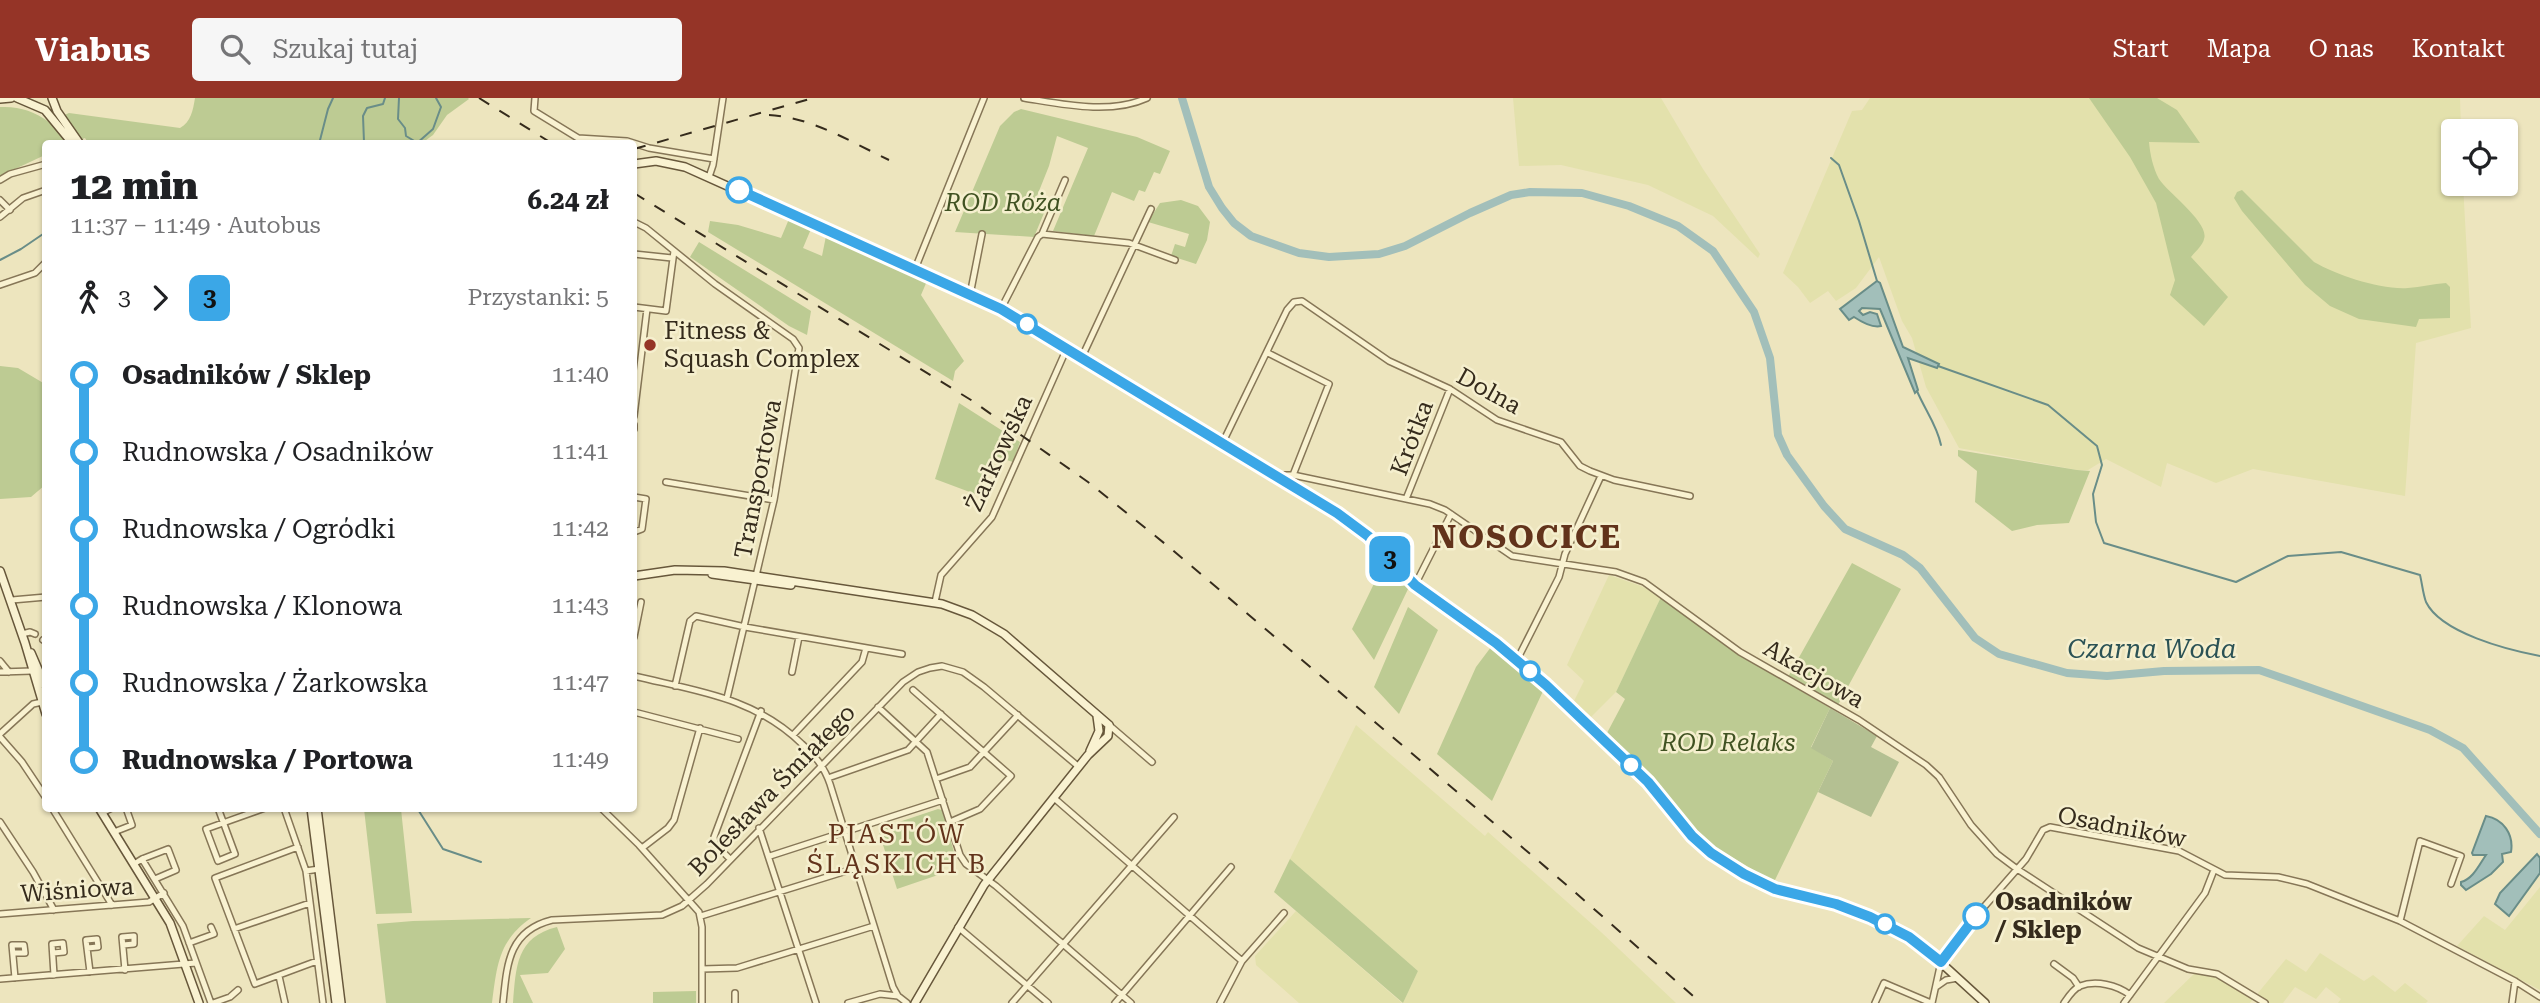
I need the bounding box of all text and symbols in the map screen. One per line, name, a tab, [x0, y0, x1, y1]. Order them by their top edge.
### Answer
search box	[192, 18, 682, 81]
text: Viabus	[35, 30, 150, 69]
icon: search	[216, 30, 254, 68]
text: Szukaj tutaj	[272, 34, 418, 64]
text: Start	[2113, 35, 2169, 63]
text: Mapa	[2207, 35, 2271, 63]
text: O nas	[2309, 35, 2374, 63]
text: Kontakt	[2412, 35, 2505, 63]
map controls	[2441, 119, 2518, 196]
button: locate	[2441, 119, 2518, 196]
text: 12 min	[70, 164, 198, 208]
unlabelled marker	[726, 177, 752, 203]
text: 6.24 zł	[527, 185, 609, 215]
park label: ROD Róża	[944, 189, 1061, 217]
text: 11:37 – 11:49 · Autobus	[70, 212, 321, 239]
icon: walk	[70, 279, 108, 317]
icon: forward	[141, 279, 179, 317]
text: 3	[118, 284, 131, 311]
text: 3	[203, 284, 216, 312]
text: Przystanki: 5	[467, 284, 609, 311]
unlabelled marker	[1017, 314, 1037, 334]
place label: Fitness & Squash Complex	[664, 317, 860, 373]
marker: Fitness & Squash Complex	[642, 337, 658, 353]
text: Osadników / Sklep	[122, 360, 371, 390]
text: 11:40	[552, 361, 609, 388]
street label: Dolna	[1452, 362, 1526, 420]
street label: Żarkowska	[959, 390, 1038, 516]
street label: Krótka	[1385, 396, 1439, 480]
street label: Transportowa	[729, 397, 787, 561]
text: Rudnowska / Osadników	[122, 437, 433, 467]
text: 11:41	[552, 438, 609, 465]
text: Rudnowska / Ogródki	[122, 514, 395, 544]
text: 11:42	[552, 515, 609, 542]
district label: NOSOCICE	[1432, 518, 1622, 556]
line badge: 3	[1367, 536, 1413, 582]
text: 3	[1383, 545, 1397, 573]
text: Rudnowska / Klonowa	[122, 591, 402, 621]
text: 11:43	[552, 592, 609, 619]
street label: Akacjowa	[1759, 634, 1869, 714]
water label: Czarna Woda	[2068, 634, 2236, 664]
unlabelled marker	[1520, 661, 1540, 681]
text: Rudnowska / Żarkowska	[122, 668, 428, 698]
text: 11:47	[552, 669, 609, 696]
street label: Bolesława Śmiałego	[682, 698, 861, 882]
park label: ROD Relaks	[1660, 729, 1795, 757]
text: Rudnowska / Portowa	[122, 745, 413, 775]
text: 11:49	[552, 746, 609, 773]
unlabelled marker	[1621, 755, 1641, 775]
street label: Osadników	[2055, 801, 2189, 853]
district label: PIASTÓW ŚLĄSKICH B	[807, 818, 987, 879]
street label: Wiśniowa	[19, 872, 135, 908]
place label: Osadników / Sklep	[1994, 888, 2132, 944]
marker: Osadników / Sklep	[1963, 903, 1989, 929]
unlabelled marker	[1875, 914, 1895, 934]

